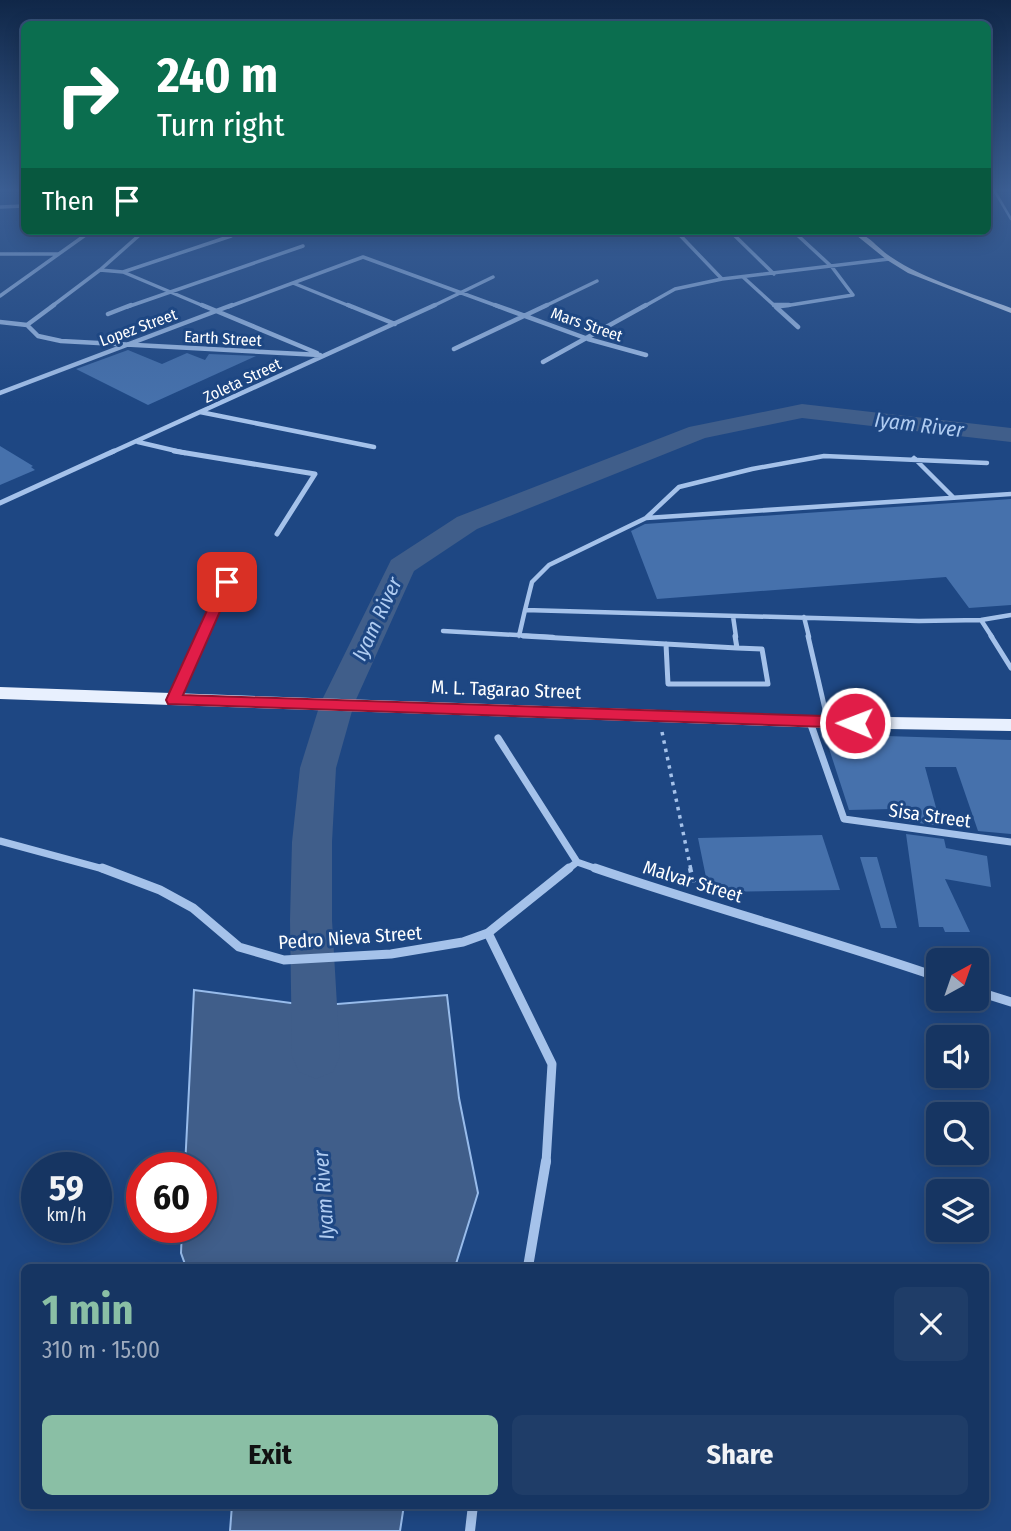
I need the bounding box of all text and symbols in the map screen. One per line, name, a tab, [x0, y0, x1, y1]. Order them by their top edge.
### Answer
text: 240 m	[157, 46, 278, 105]
icon: right	[42, 49, 133, 140]
text: Turn right	[157, 106, 284, 144]
icon: arrive	[108, 182, 146, 220]
text: Then	[42, 186, 94, 217]
street label: Mars Street	[549, 303, 626, 346]
street label: Lopez Street	[97, 304, 180, 350]
street label: Earth Street	[184, 327, 263, 350]
street label: Zoleta Street	[200, 354, 285, 407]
water label: Iyam River	[873, 407, 966, 443]
pin	[197, 552, 257, 612]
icon: arrive	[208, 563, 246, 601]
water label: Iyam River	[346, 572, 408, 665]
street label: M. L. Tagarao Street	[430, 675, 582, 704]
position arrow	[818, 686, 892, 760]
street label: Sisa Street	[887, 798, 973, 833]
street label: Malvar Street	[640, 855, 746, 908]
street label: Pedro Nieva Street	[278, 921, 423, 954]
north arrow	[926, 948, 989, 1012]
map controls	[926, 948, 989, 1242]
button: sound	[926, 1025, 989, 1088]
button: search	[926, 1102, 989, 1165]
water label: Iyam River	[308, 1149, 340, 1241]
speed limit sign: 60	[126, 1152, 217, 1243]
text: 59	[49, 1167, 84, 1209]
button: layers	[926, 1179, 989, 1242]
text: km/h	[46, 1204, 87, 1226]
text: 1 min	[42, 1285, 133, 1335]
button: close	[894, 1287, 968, 1361]
text: 310 m · 15:00	[42, 1336, 160, 1364]
button: Exit	[42, 1415, 498, 1495]
button: Share	[512, 1415, 968, 1495]

